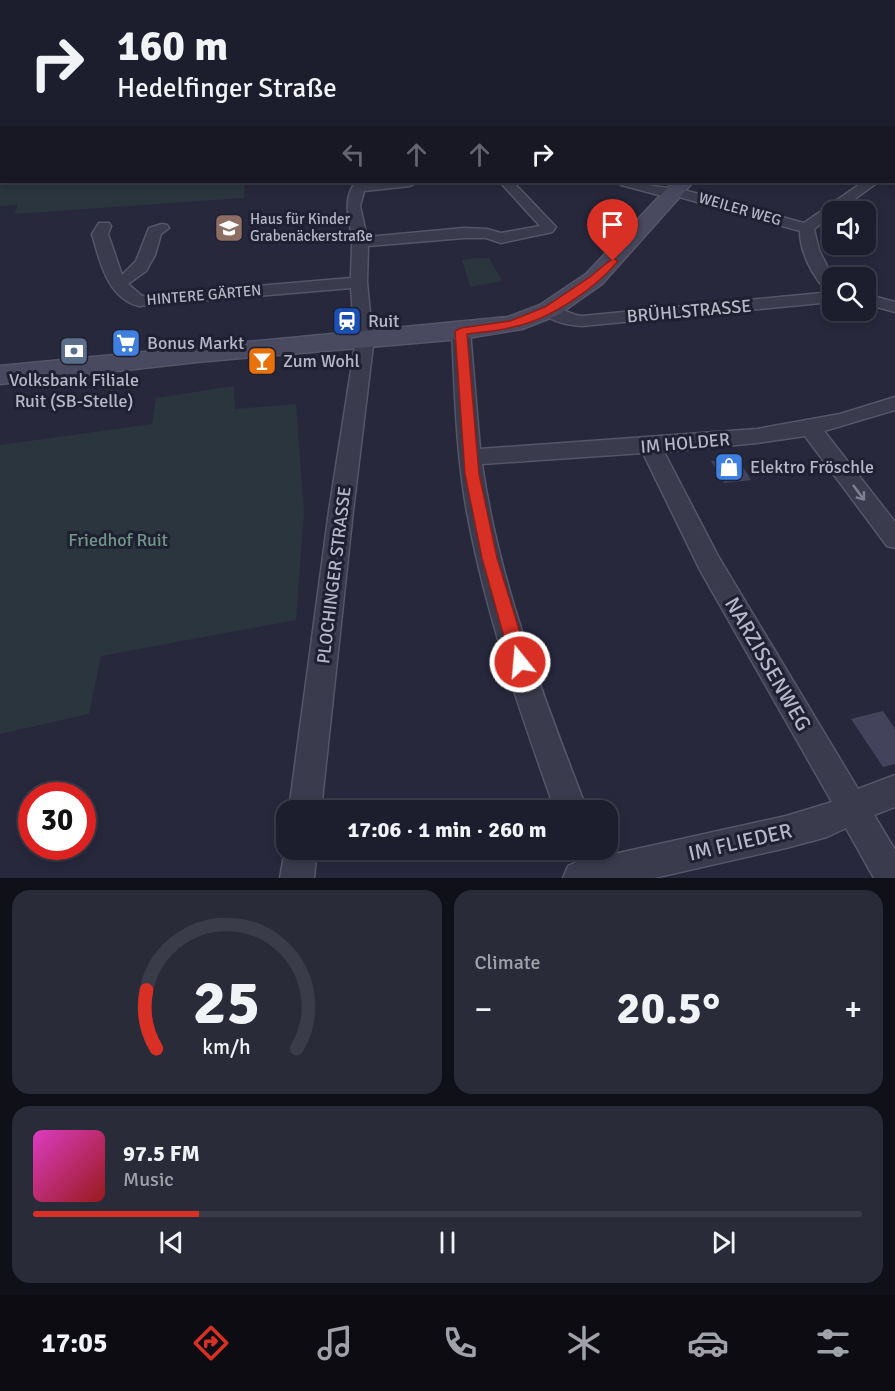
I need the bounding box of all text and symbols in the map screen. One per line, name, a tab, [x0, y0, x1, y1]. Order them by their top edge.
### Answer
text: 160 m	[117, 21, 228, 72]
icon: right	[18, 24, 96, 102]
text: Hedelfinger Straße	[117, 72, 337, 105]
icon: left	[337, 138, 370, 171]
icon: ahead	[400, 138, 433, 171]
icon: ahead	[463, 138, 496, 171]
icon: right	[526, 138, 559, 171]
street label: WEILER WEG	[697, 189, 783, 229]
pin	[587, 199, 638, 261]
map controls	[822, 201, 876, 321]
button: sound	[822, 201, 876, 255]
icon: arrive	[596, 208, 629, 241]
place label: Haus für Kinder Grabenäckerstraße	[250, 210, 373, 245]
school or university icon: Haus für Kinder Grabenäckerstraße	[213, 212, 245, 244]
button: search	[822, 267, 876, 321]
street label: HINTERE GÄRTEN	[146, 281, 262, 309]
street label: BRÜHLSTRASSE	[626, 295, 752, 327]
station icon: Ruit	[331, 305, 363, 337]
place label: Ruit	[368, 310, 399, 332]
supermarket icon: Bonus Markt	[110, 327, 142, 359]
place label: Bonus Markt	[147, 332, 244, 354]
bank icon: Volksbank Filiale Ruit (SB-Stelle)	[58, 335, 90, 367]
bar icon: Zum Wohl	[246, 345, 278, 377]
place label: Zum Wohl	[283, 350, 360, 372]
place label: Volksbank Filiale Ruit (SB-Stelle)	[9, 369, 139, 412]
street label: IM HOLDER	[639, 428, 731, 458]
shop icon: Elektro Fröschle	[713, 451, 745, 483]
place label: Elektro Fröschle	[750, 456, 874, 478]
one-way arrow	[852, 484, 865, 500]
street label: PLOCHINGER STRASSE	[312, 485, 356, 665]
park label: Friedhof Ruit	[68, 529, 168, 551]
street label: NARZISSENWEG	[719, 592, 817, 736]
position arrow	[488, 630, 552, 694]
speed limit sign: 30	[18, 782, 96, 860]
text: 17:06 · 1 min · 260 m	[347, 816, 547, 843]
street label: IM FLIEDER	[686, 817, 794, 867]
text: Climate	[475, 950, 540, 975]
text: 25	[193, 964, 260, 1041]
text: 20.5°	[616, 981, 720, 1036]
text: −	[475, 989, 492, 1030]
text: +	[844, 989, 862, 1030]
text: km/h	[202, 1034, 251, 1060]
text: 97.5 FM	[123, 1140, 200, 1167]
text: Music	[123, 1167, 174, 1192]
icon: previous	[155, 1226, 188, 1259]
icon: pause	[431, 1226, 464, 1259]
icon: next	[707, 1226, 740, 1259]
icon: directions	[190, 1322, 232, 1364]
icon: music	[314, 1322, 356, 1364]
icon: phone	[439, 1322, 481, 1364]
icon: climate	[563, 1322, 605, 1364]
icon: car	[687, 1322, 729, 1364]
icon: filters	[812, 1322, 854, 1364]
text: 17:05	[41, 1327, 107, 1360]

